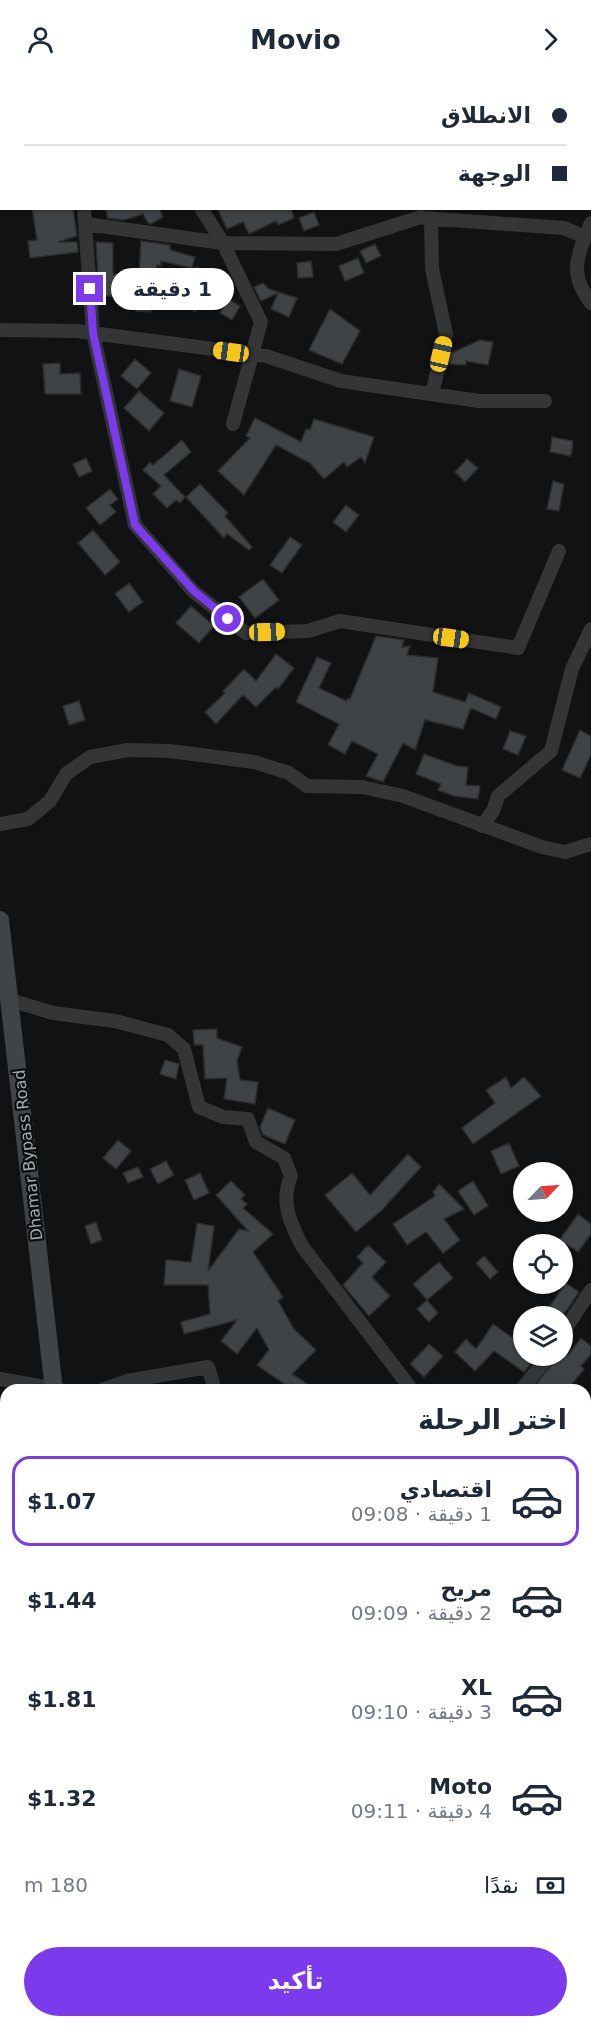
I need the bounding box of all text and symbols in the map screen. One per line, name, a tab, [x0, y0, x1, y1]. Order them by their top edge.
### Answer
icon: person	[24, 23, 57, 56]
icon: forward	[534, 23, 567, 56]
text: Movio	[250, 24, 341, 55]
text: الانطلاق	[441, 103, 531, 128]
text: الوجهة	[458, 161, 531, 186]
callout: 1 دقيقة	[111, 268, 234, 310]
route end	[76, 275, 103, 302]
text: 1 دقيقة	[133, 277, 212, 301]
car	[428, 334, 454, 374]
car	[212, 341, 250, 363]
route start	[214, 605, 241, 632]
car	[249, 622, 285, 642]
car	[432, 627, 470, 649]
street label: Dhamar Bypass Road	[10, 1069, 46, 1241]
north arrow	[513, 1162, 573, 1222]
map controls	[513, 1162, 573, 1366]
button: locate	[513, 1234, 573, 1294]
button: layers	[513, 1306, 573, 1366]
text: اختر الرحلة	[418, 1404, 567, 1435]
icon: car	[510, 1474, 564, 1528]
text: اقتصادي	[400, 1477, 492, 1502]
text: $1.07	[27, 1489, 97, 1514]
text: 1 دقيقة · 09:08	[351, 1502, 492, 1526]
icon: car	[510, 1573, 564, 1627]
text: مريح	[441, 1576, 492, 1601]
text: $1.44	[27, 1588, 97, 1613]
text: 2 دقيقة · 09:09	[351, 1601, 492, 1625]
icon: car	[510, 1672, 564, 1726]
text: XL	[461, 1675, 492, 1700]
text: $1.81	[27, 1687, 97, 1712]
text: 3 دقيقة · 09:10	[351, 1700, 492, 1724]
icon: car	[510, 1771, 564, 1825]
text: Moto	[429, 1774, 492, 1799]
text: $1.32	[27, 1786, 97, 1811]
text: 4 دقيقة · 09:11	[351, 1799, 492, 1823]
icon: cash	[534, 1869, 567, 1902]
text: 180 m	[24, 1873, 88, 1897]
text: نقدًا	[484, 1873, 519, 1898]
button: تأكيد	[24, 1947, 567, 2016]

